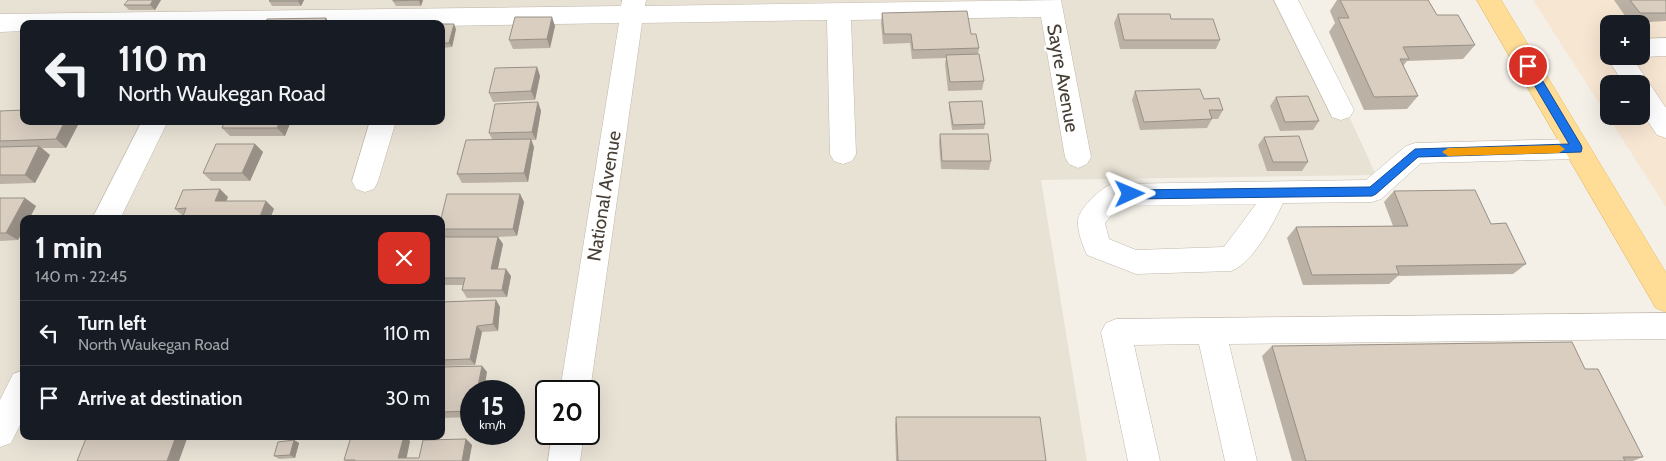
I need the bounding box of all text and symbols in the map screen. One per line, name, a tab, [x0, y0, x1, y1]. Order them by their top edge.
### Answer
map controls	[1600, 15, 1650, 125]
button: +	[1600, 15, 1650, 65]
street label: Sayre Avenue	[1042, 22, 1084, 134]
text: 110 m	[118, 37, 207, 80]
icon: left	[35, 40, 100, 105]
pin	[1507, 45, 1549, 87]
icon: arrive	[1514, 52, 1542, 80]
button: −	[1600, 75, 1650, 125]
text: North Waukegan Road	[118, 80, 326, 107]
street label: National Avenue	[582, 129, 626, 263]
position arrow	[1103, 167, 1155, 219]
text: 1 min	[35, 229, 103, 266]
button: close	[378, 232, 430, 284]
text: 140 m · 22:45	[35, 267, 127, 286]
text: Turn left	[78, 312, 146, 335]
icon: left	[35, 319, 63, 347]
text: 110 m	[383, 322, 430, 345]
text: North Waukegan Road	[78, 335, 229, 354]
speed limit sign: 20	[535, 380, 600, 445]
icon: arrive	[35, 384, 63, 412]
text: Arrive at destination	[78, 387, 242, 410]
text: 30 m	[386, 387, 430, 410]
text: 15	[481, 391, 504, 421]
text: km/h	[479, 417, 506, 432]

